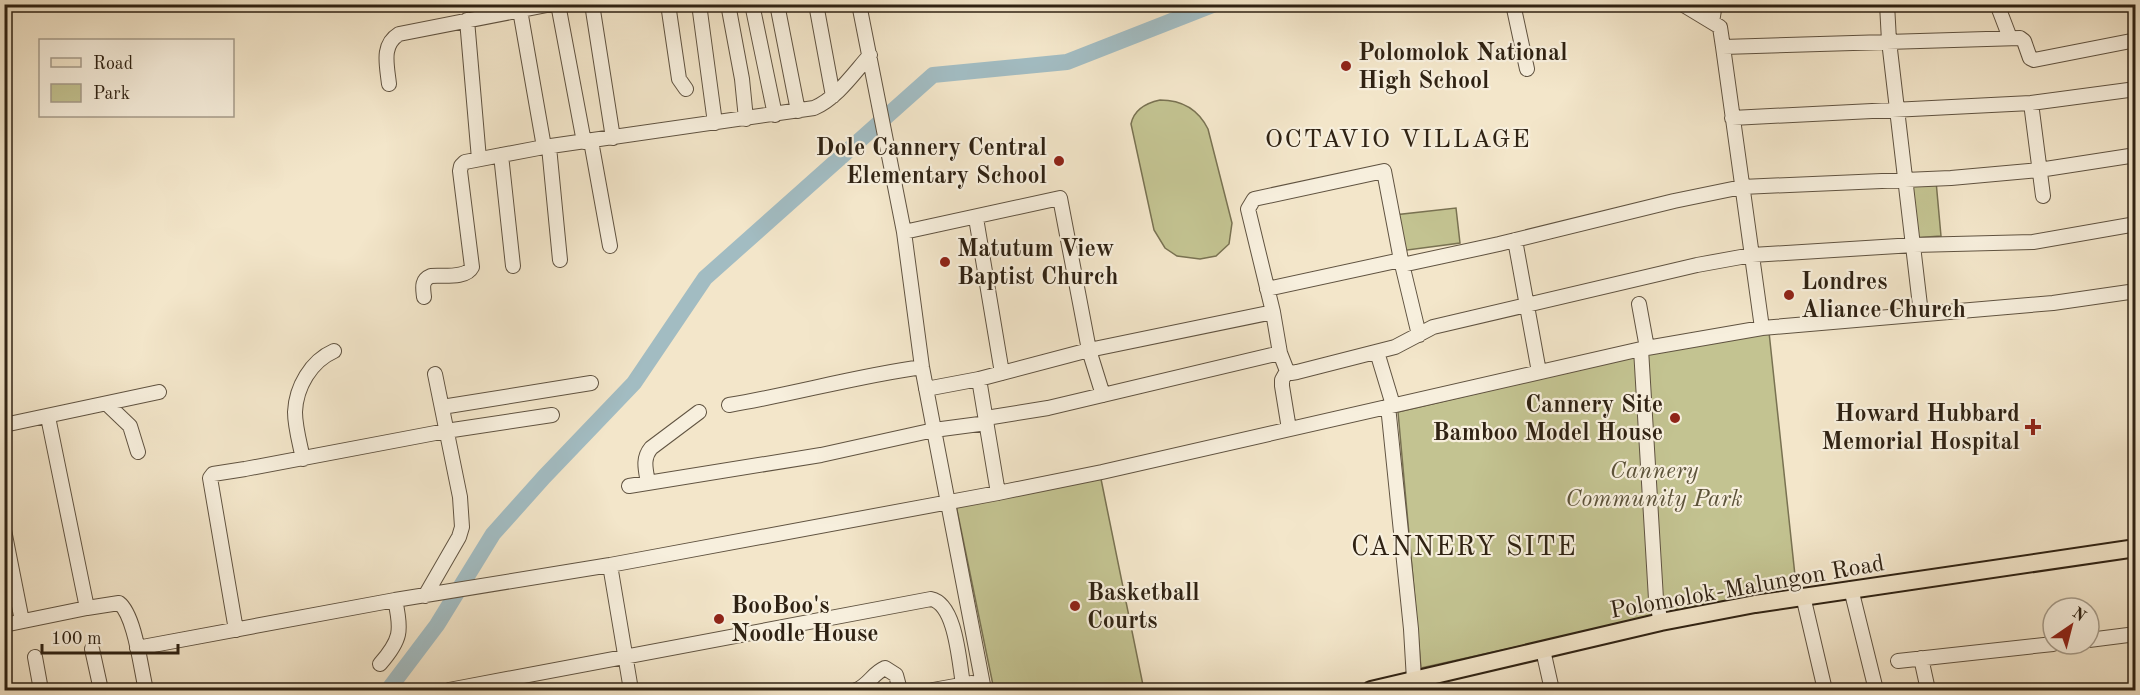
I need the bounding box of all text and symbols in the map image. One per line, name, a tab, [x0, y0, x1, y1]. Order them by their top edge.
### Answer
legend	[39, 39, 234, 117]
place label: Polomolok National High School	[1358, 42, 1568, 94]
text: Road	[93, 55, 133, 73]
marker: Polomolok National High School	[1339, 59, 1353, 73]
text: Park	[93, 85, 130, 103]
district label: OCTAVIO VILLAGE	[1265, 127, 1531, 153]
place label: Dole Cannery Central Elementary School	[816, 137, 1047, 189]
marker: Dole Cannery Central Elementary School	[1052, 154, 1066, 168]
place label: Matutum View Baptist Church	[957, 238, 1118, 290]
marker: Matutum View Baptist Church	[938, 255, 952, 269]
place label: Londres Aliance Church	[1801, 271, 1966, 323]
marker: Londres Aliance Church	[1782, 288, 1796, 302]
place label: Cannery Site Bamboo Model House	[1432, 394, 1663, 446]
place label: Howard Hubbard Memorial Hospital	[1822, 403, 2020, 455]
marker: Cannery Site Bamboo Model House	[1668, 411, 1682, 425]
marker: Howard Hubbard Memorial Hospital	[2024, 418, 2042, 436]
park label: Cannery Community Park	[1565, 460, 1743, 512]
district label: CANNERY SITE	[1351, 534, 1577, 561]
street label: Polomolok-Malungon Road	[1608, 552, 1886, 624]
place label: Basketball Courts	[1087, 582, 1200, 634]
place label: BooBoo's Noodle House	[731, 595, 879, 647]
north arrow	[2041, 596, 2101, 656]
marker: Basketball Courts	[1068, 599, 1082, 613]
text: N	[2069, 605, 2089, 626]
marker: BooBoo's Noodle House	[712, 612, 726, 626]
scale bar	[42, 617, 178, 655]
text: 100 m	[51, 630, 102, 648]

